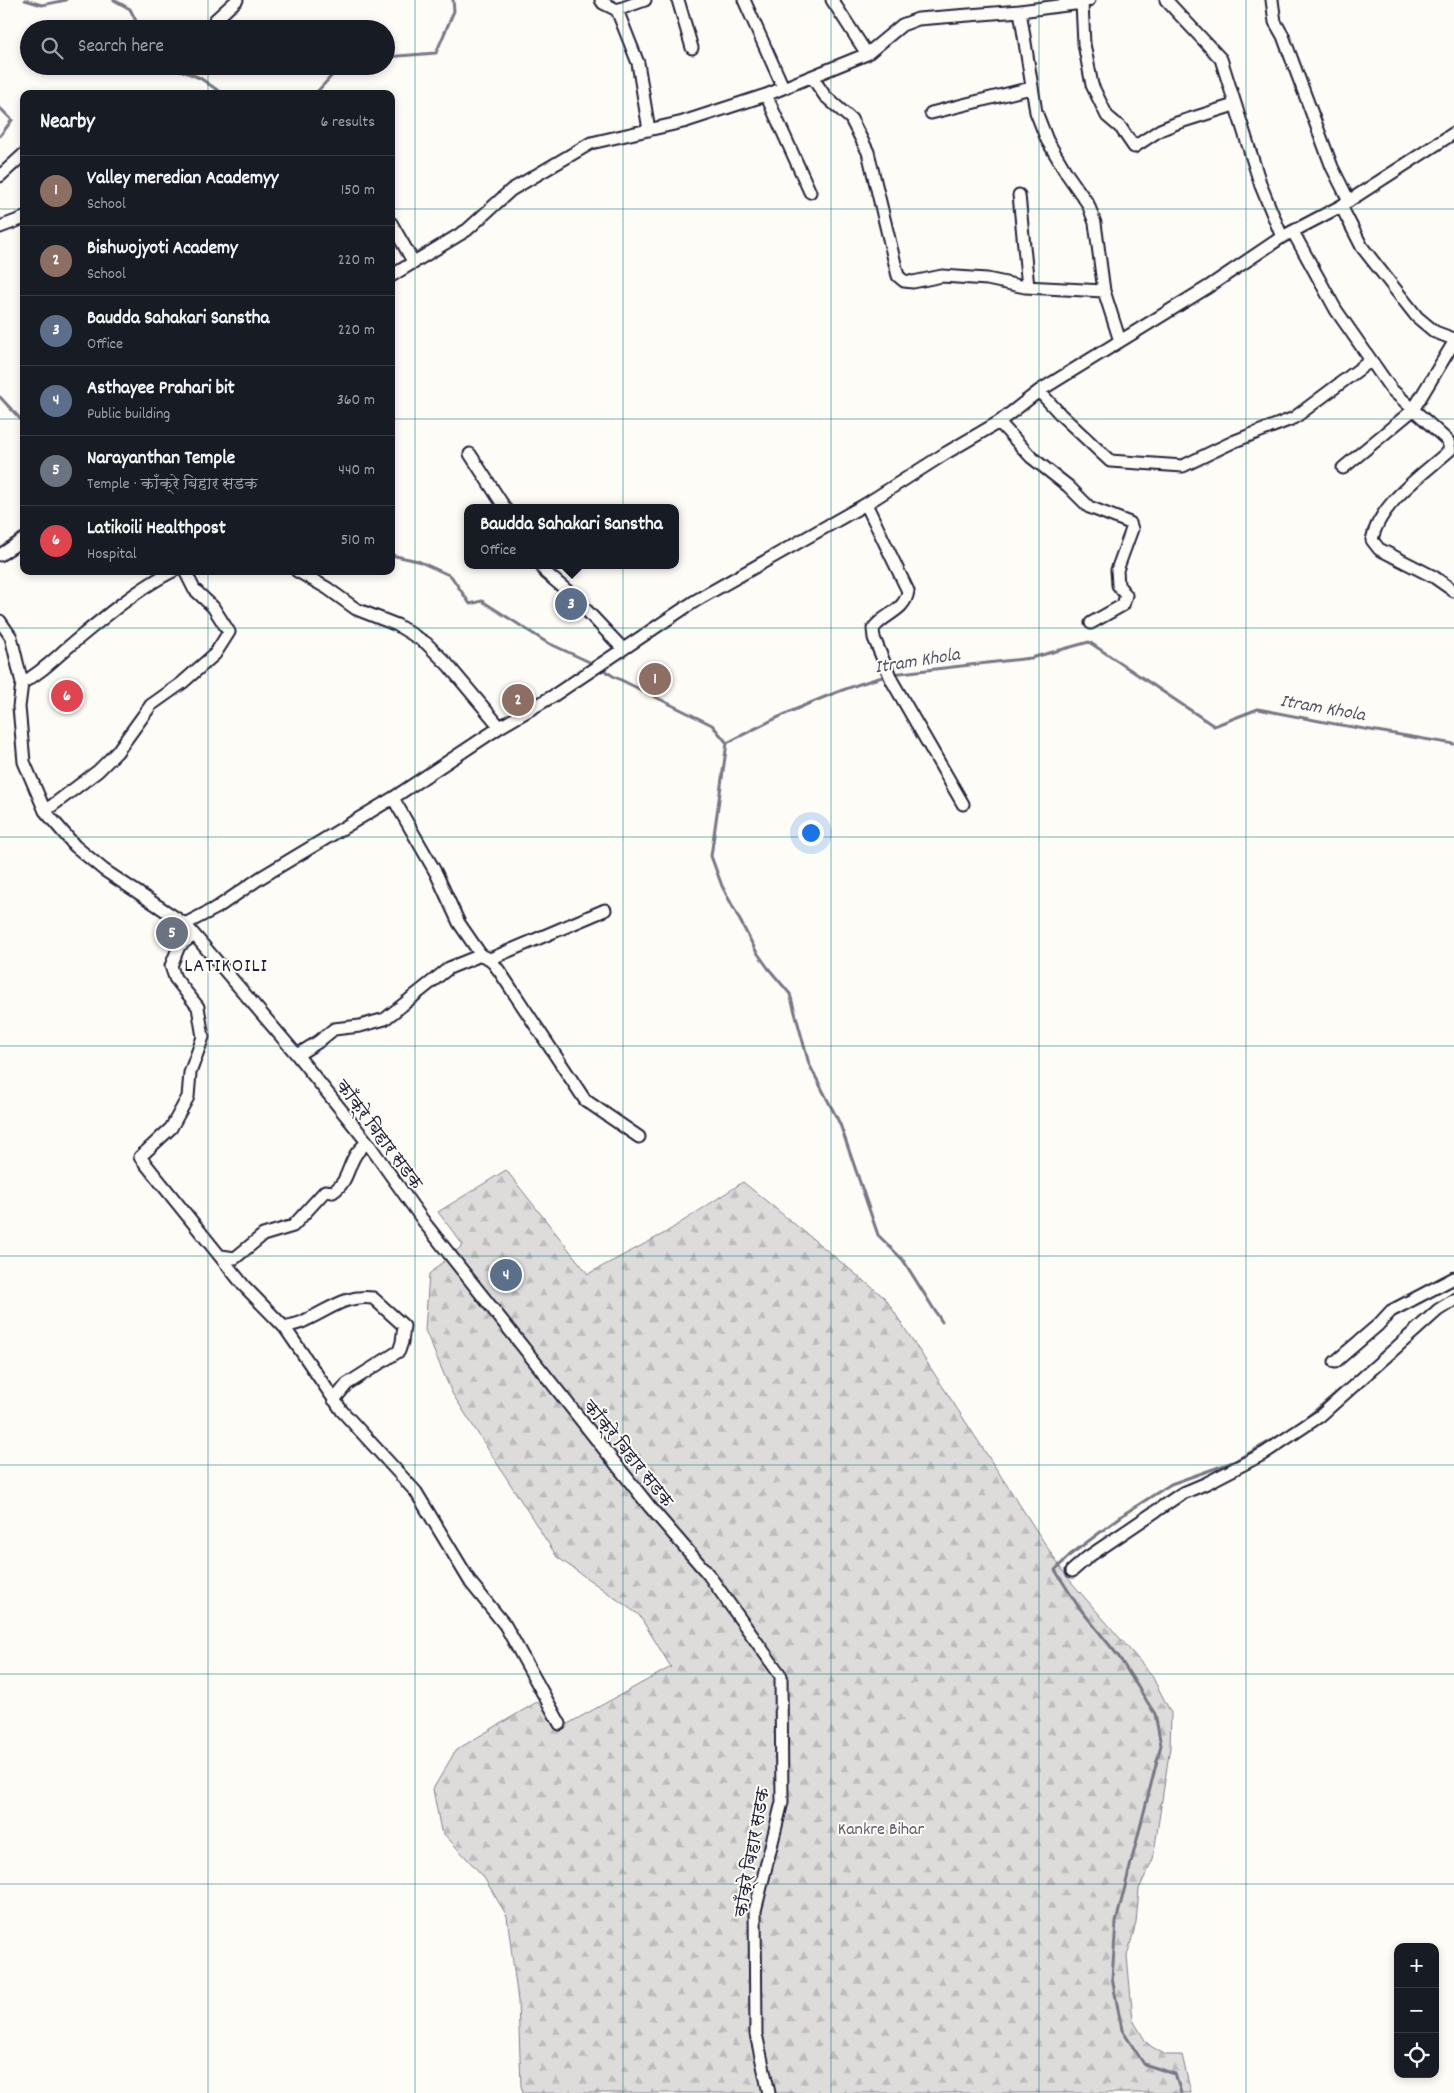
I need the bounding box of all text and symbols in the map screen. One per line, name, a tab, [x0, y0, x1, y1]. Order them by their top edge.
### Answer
search box	[20, 20, 395, 75]
icon: search	[38, 34, 66, 62]
text: Search here	[78, 34, 164, 61]
text: Nearby	[40, 108, 95, 138]
text: 6 results	[320, 111, 375, 134]
text: Valley meredian Academyy	[87, 166, 278, 193]
text: 1	[54, 179, 58, 202]
text: 150 m	[341, 179, 375, 202]
text: School	[87, 193, 126, 216]
text: Bishwojyoti Academy	[87, 236, 238, 263]
text: 2	[53, 249, 60, 272]
text: 220 m	[338, 249, 375, 272]
text: School	[87, 263, 126, 286]
text: Baudda Sahakari Sanstha	[87, 306, 269, 333]
text: 3	[52, 319, 60, 342]
text: 220 m	[338, 319, 375, 342]
text: Office	[87, 333, 123, 356]
text: Asthayee Prahari bit	[87, 376, 235, 403]
text: 4	[53, 389, 59, 412]
text: 360 m	[337, 389, 375, 412]
text: Public building	[87, 403, 170, 426]
text: Narayanthan Temple	[87, 446, 235, 473]
text: 5	[52, 459, 60, 482]
text: 440 m	[338, 459, 375, 482]
text: Temple · काँक्रे बिहार सडक	[87, 473, 257, 496]
popup	[464, 504, 679, 569]
text: Baudda Sahakari Sanstha	[480, 512, 663, 539]
text: Latikoili Healthpost	[87, 516, 226, 543]
text: 6	[52, 529, 60, 552]
text: 510 m	[341, 529, 375, 552]
text: Office	[480, 539, 516, 562]
text: Hospital	[87, 543, 137, 566]
pin: 3	[555, 585, 587, 623]
water label: Itram Khola	[873, 642, 963, 682]
pin: 1	[639, 660, 671, 698]
pin: 6	[51, 677, 83, 715]
pin: 2	[502, 681, 534, 719]
water label: Itram Khola	[1278, 689, 1368, 730]
your location	[798, 820, 824, 846]
pin: 5	[156, 914, 188, 952]
district label: LATIKOILI	[184, 953, 268, 981]
street label: काँक्रे बिहार सडक	[328, 1074, 429, 1196]
pin: 4	[490, 1256, 522, 1294]
street label: काँक्रे बिहार सडक	[575, 1394, 680, 1514]
street label: काँक्रे बिहार सडक	[729, 1784, 777, 1920]
park label: Kankre Bihar	[838, 1818, 924, 1843]
map controls	[1394, 1943, 1439, 2078]
button: +	[1394, 1943, 1439, 1988]
button: −	[1394, 1988, 1439, 2033]
button: locate	[1394, 2033, 1439, 2078]

